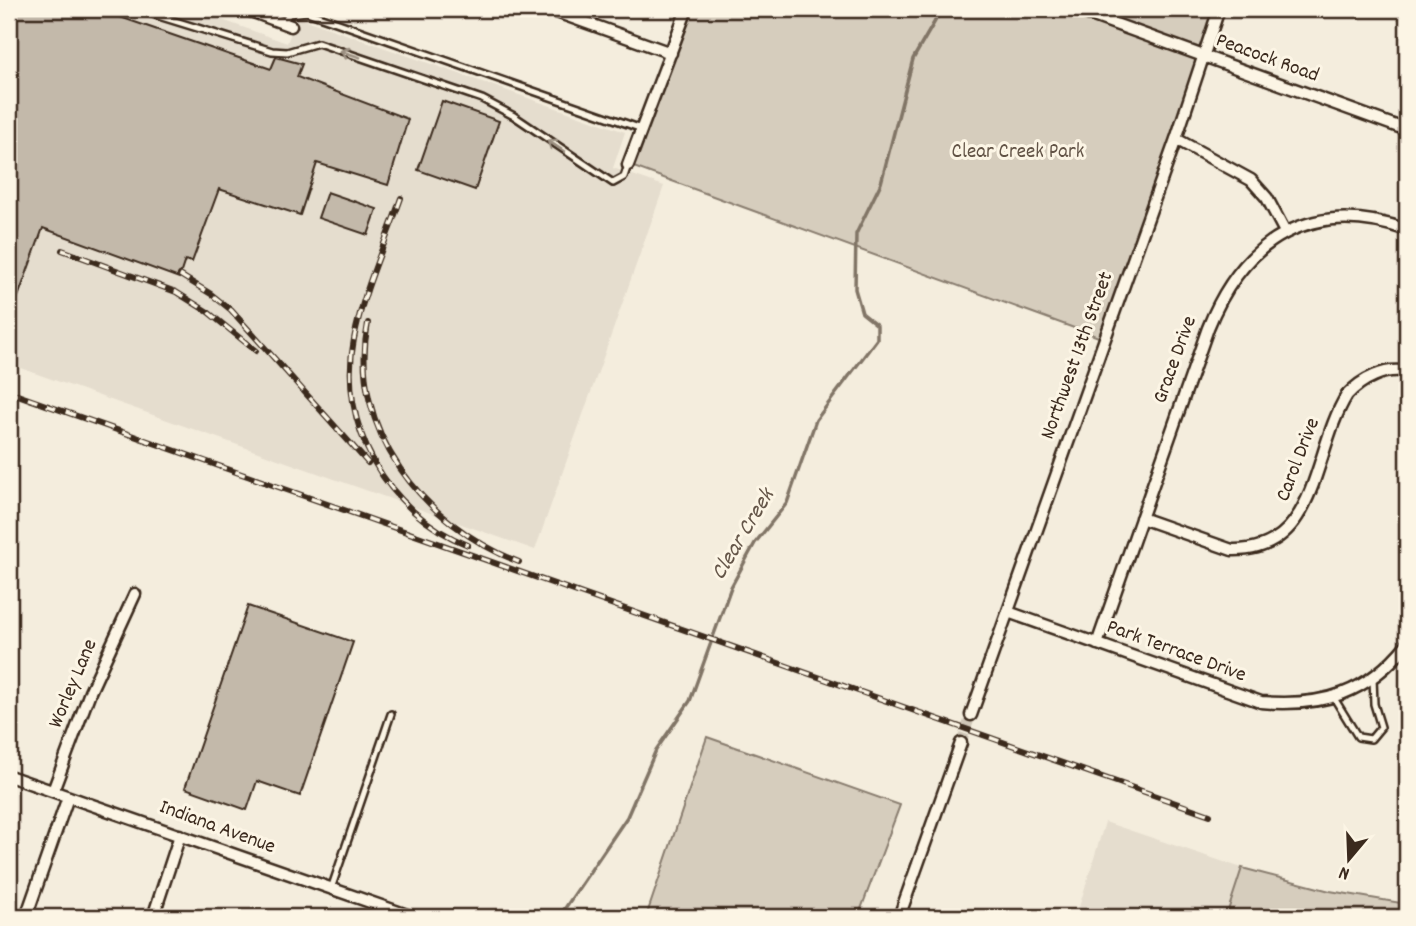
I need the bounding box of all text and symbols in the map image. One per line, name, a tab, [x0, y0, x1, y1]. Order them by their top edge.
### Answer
street label: Peacock Road	[1211, 27, 1323, 91]
one-way arrow	[339, 46, 361, 59]
park label: Clear Creek Park	[952, 138, 1084, 168]
one-way arrow	[547, 139, 566, 153]
street label: Northwest 13th Street	[1034, 268, 1122, 444]
street label: Grace Drive	[1146, 312, 1206, 408]
street label: Carol Drive	[1269, 414, 1329, 506]
water label: Clear Creek	[704, 481, 786, 587]
street label: Park Terrace Drive	[1102, 613, 1250, 691]
street label: Worley Lane	[42, 635, 106, 733]
street label: Indiana Avenue	[155, 793, 279, 863]
north arrow	[1314, 824, 1384, 894]
text: N	[1336, 857, 1353, 886]

